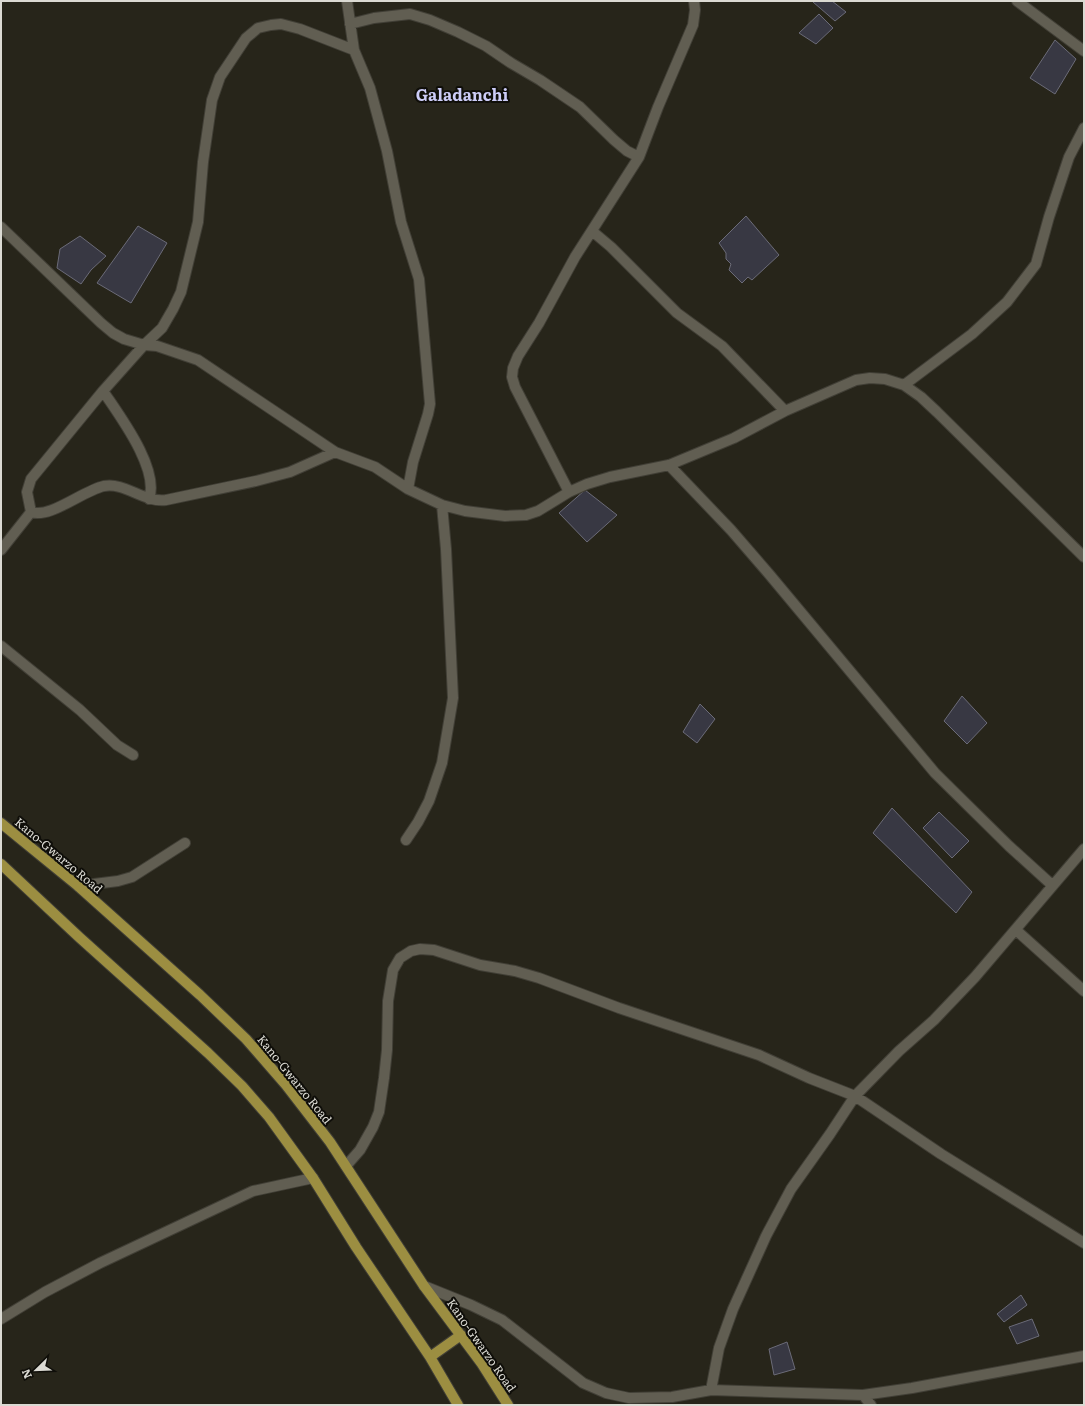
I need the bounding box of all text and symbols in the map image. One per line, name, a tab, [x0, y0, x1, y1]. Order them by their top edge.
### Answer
district label: Galadanchi	[416, 82, 508, 106]
street label: Kano-Gwarzo Road	[11, 813, 107, 898]
street label: Kano-Gwarzo Road	[253, 1031, 337, 1128]
street label: Kano-Gwarzo Road	[443, 1295, 521, 1396]
north arrow	[16, 1350, 56, 1390]
text: N	[17, 1367, 35, 1382]

